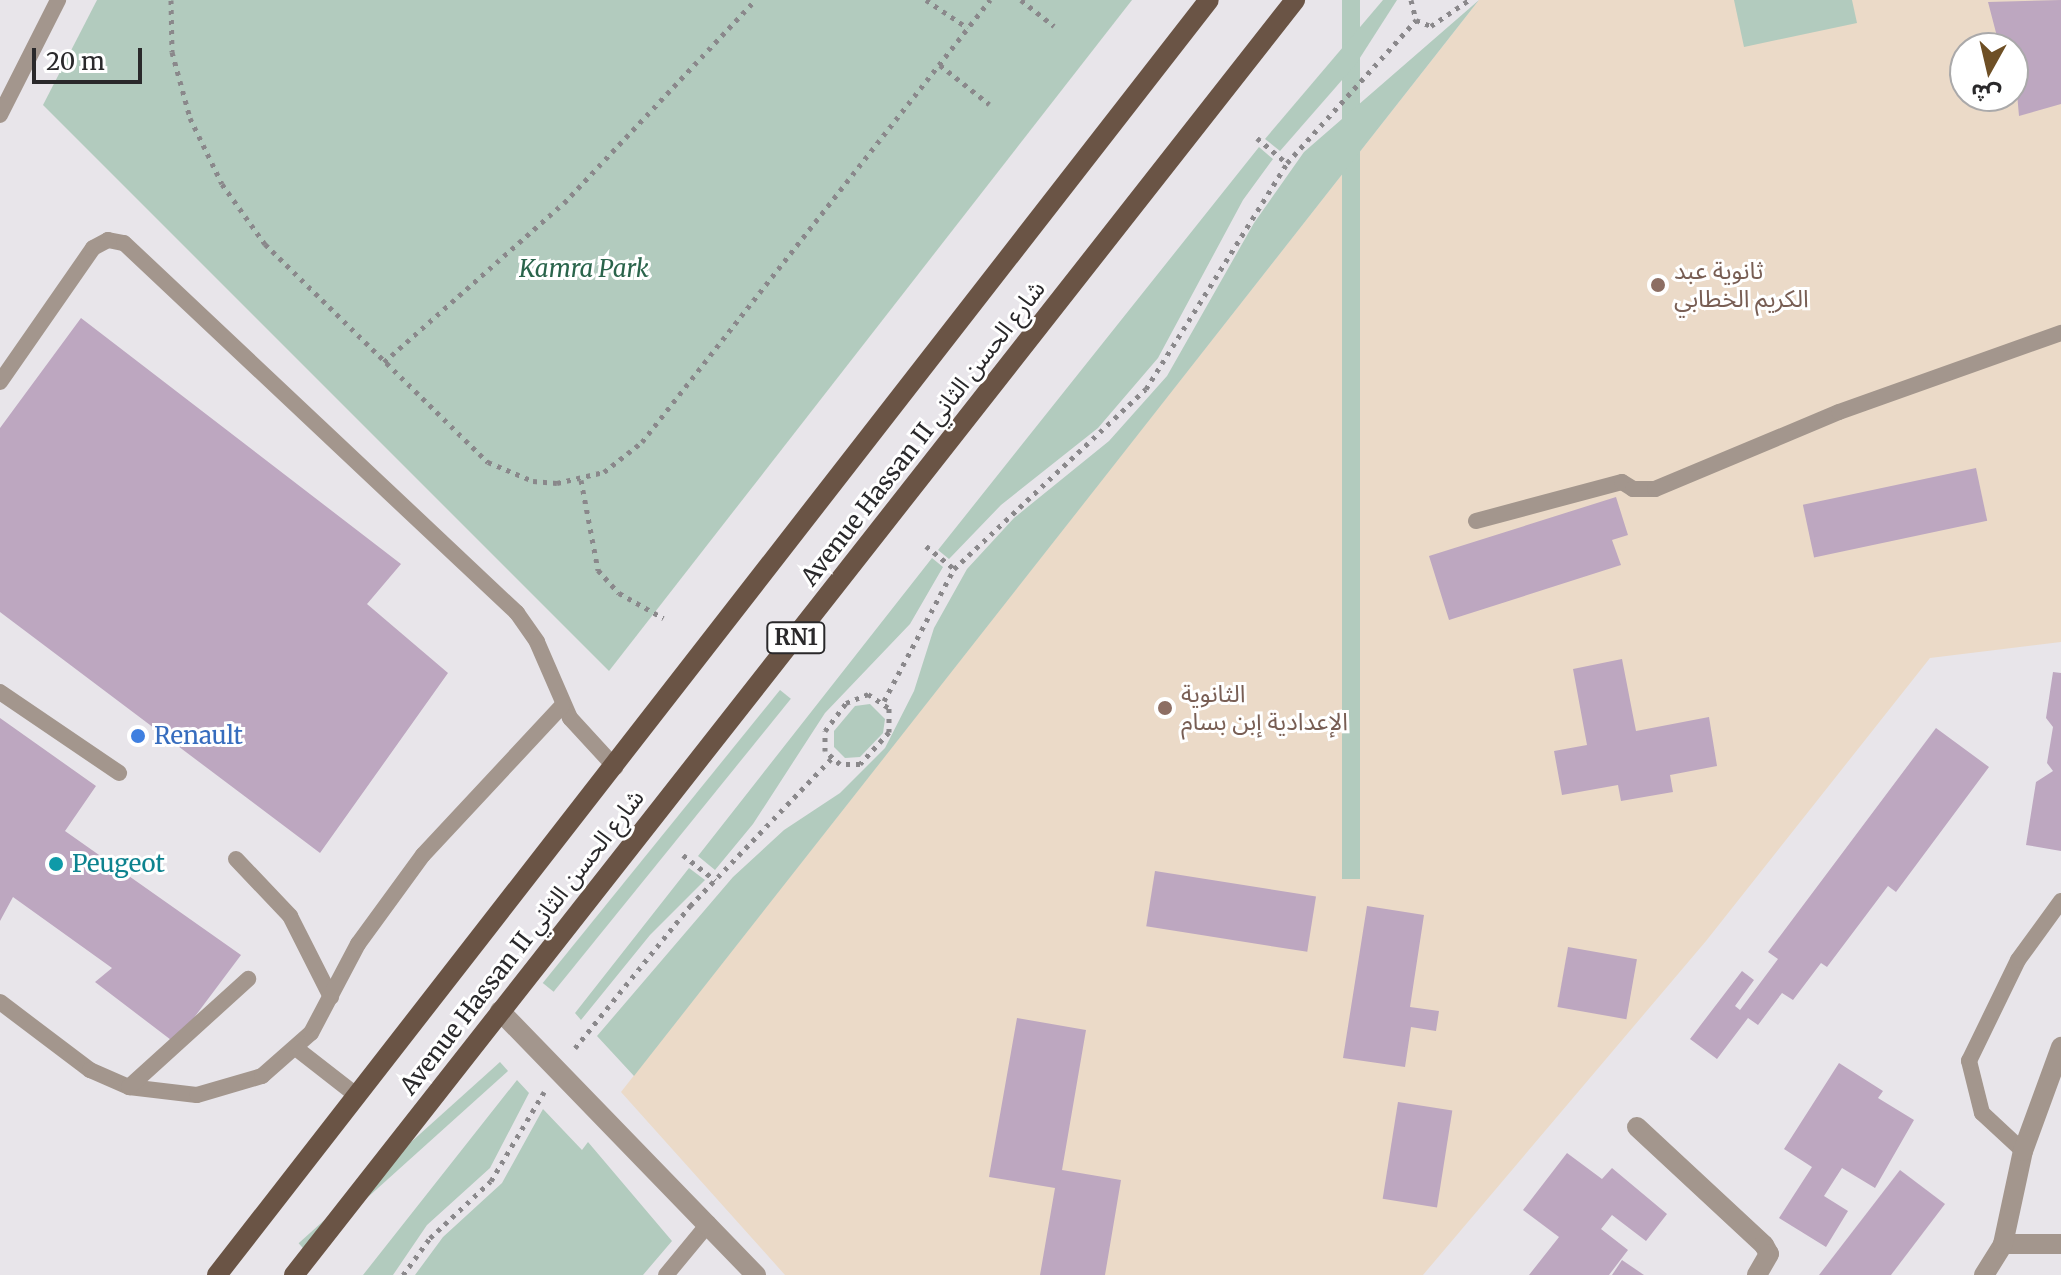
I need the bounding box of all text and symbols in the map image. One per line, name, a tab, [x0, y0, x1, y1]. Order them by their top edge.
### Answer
scale bar	[36, 32, 146, 82]
north arrow	[1949, 32, 2029, 112]
text: 20 m	[46, 46, 105, 77]
text: ش	[1969, 78, 2003, 110]
park label: Kamra Park	[519, 255, 649, 283]
place label: ثانوية عبد الكريم الخطابي	[1674, 257, 1809, 313]
street label: Avenue Hassan II شارع الحسن الثاني	[795, 275, 1051, 591]
marker: ثانوية عبد الكريم الخطابي	[1649, 276, 1667, 294]
road number: RN1	[766, 620, 826, 656]
place label: الثانوية الإعدادية إبن بسام	[1181, 680, 1348, 736]
marker: الثانوية الإعدادية إبن بسام	[1156, 699, 1174, 717]
place label: Renault	[154, 722, 243, 750]
marker: Renault	[129, 727, 147, 745]
street label: Avenue Hassan II شارع الحسن الثاني	[394, 784, 650, 1100]
place label: Peugeot	[72, 850, 165, 878]
marker: Peugeot	[47, 855, 65, 873]

